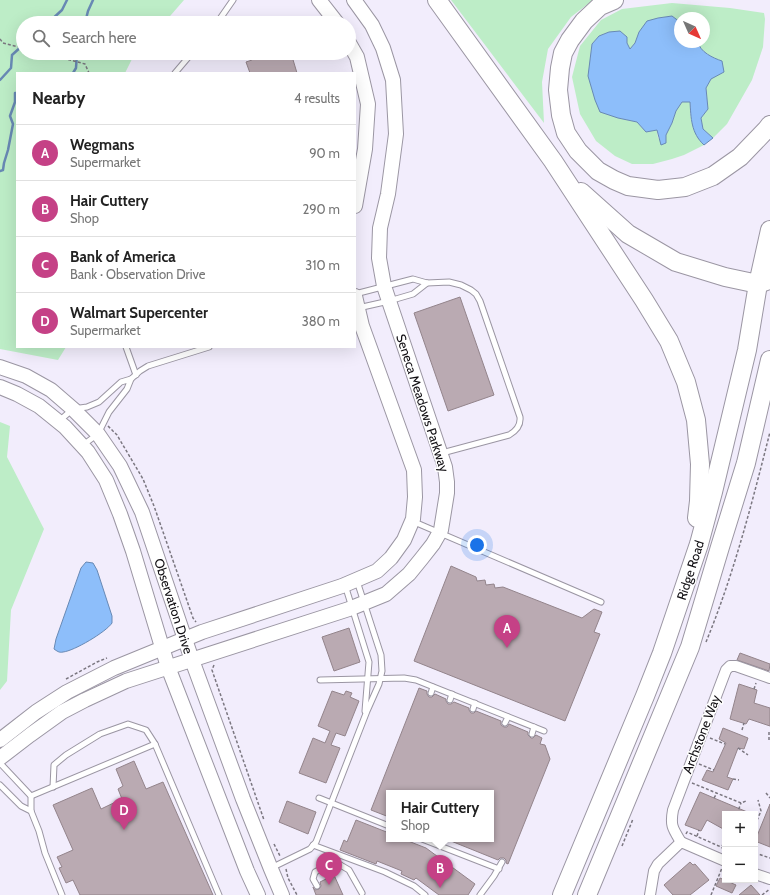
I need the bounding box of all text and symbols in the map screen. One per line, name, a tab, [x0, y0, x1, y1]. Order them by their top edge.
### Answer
north arrow	[674, 12, 710, 48]
search box	[16, 16, 356, 60]
icon: search	[30, 27, 52, 49]
text: Search here	[62, 29, 137, 47]
text: Nearby	[32, 88, 85, 108]
text: 4 results	[294, 90, 340, 106]
text: Wegmans	[70, 136, 134, 154]
text: A	[41, 145, 49, 161]
text: 90 m	[309, 145, 340, 161]
text: Supermarket	[70, 154, 141, 170]
text: Hair Cuttery	[70, 192, 149, 210]
text: B	[41, 201, 49, 217]
text: 290 m	[302, 201, 340, 217]
text: Shop	[70, 210, 99, 226]
text: Bank of America	[70, 248, 176, 266]
text: C	[41, 257, 49, 273]
text: 310 m	[305, 257, 340, 273]
text: Bank · Observation Drive	[70, 266, 205, 282]
text: Walmart Supercenter	[70, 304, 208, 322]
text: D	[40, 313, 50, 329]
text: 380 m	[302, 313, 340, 329]
text: Supermarket	[70, 322, 141, 338]
street label: Seneca Meadows Parkway	[393, 332, 453, 474]
your location	[467, 535, 487, 555]
street label: Ridge Road	[673, 538, 707, 602]
street label: Observation Drive	[151, 556, 197, 656]
pin: A	[494, 615, 520, 648]
street label: Archstone Way	[679, 692, 723, 776]
popup	[386, 790, 494, 842]
pin: D	[111, 797, 137, 830]
text: Hair Cuttery	[401, 799, 479, 817]
map controls	[722, 811, 758, 883]
button: +	[722, 811, 758, 847]
text: Shop	[401, 817, 430, 833]
button: −	[722, 847, 758, 883]
pin: C	[316, 852, 342, 885]
pin: B	[427, 855, 453, 888]

